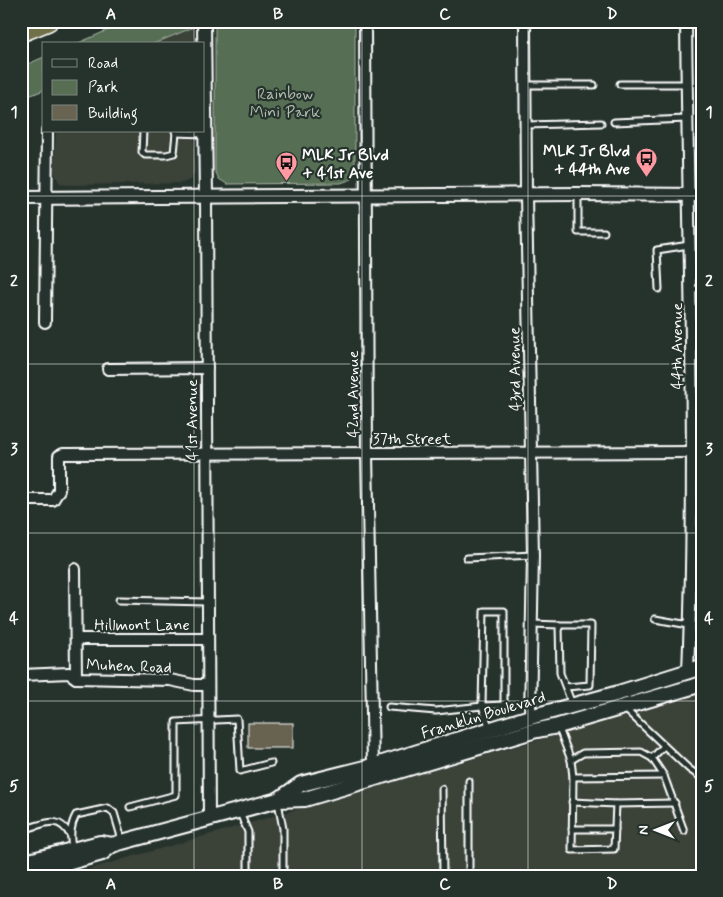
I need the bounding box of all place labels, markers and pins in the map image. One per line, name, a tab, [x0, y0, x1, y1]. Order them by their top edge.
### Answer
place label: MLK Jr Blvd + 44th Ave	[543, 141, 630, 180]
place label: MLK Jr Blvd + 41st Ave	[302, 145, 389, 184]
bus stop icon: MLK Jr Blvd + 44th Ave	[634, 147, 658, 178]
bus stop icon: MLK Jr Blvd + 41st Ave	[274, 151, 298, 182]

